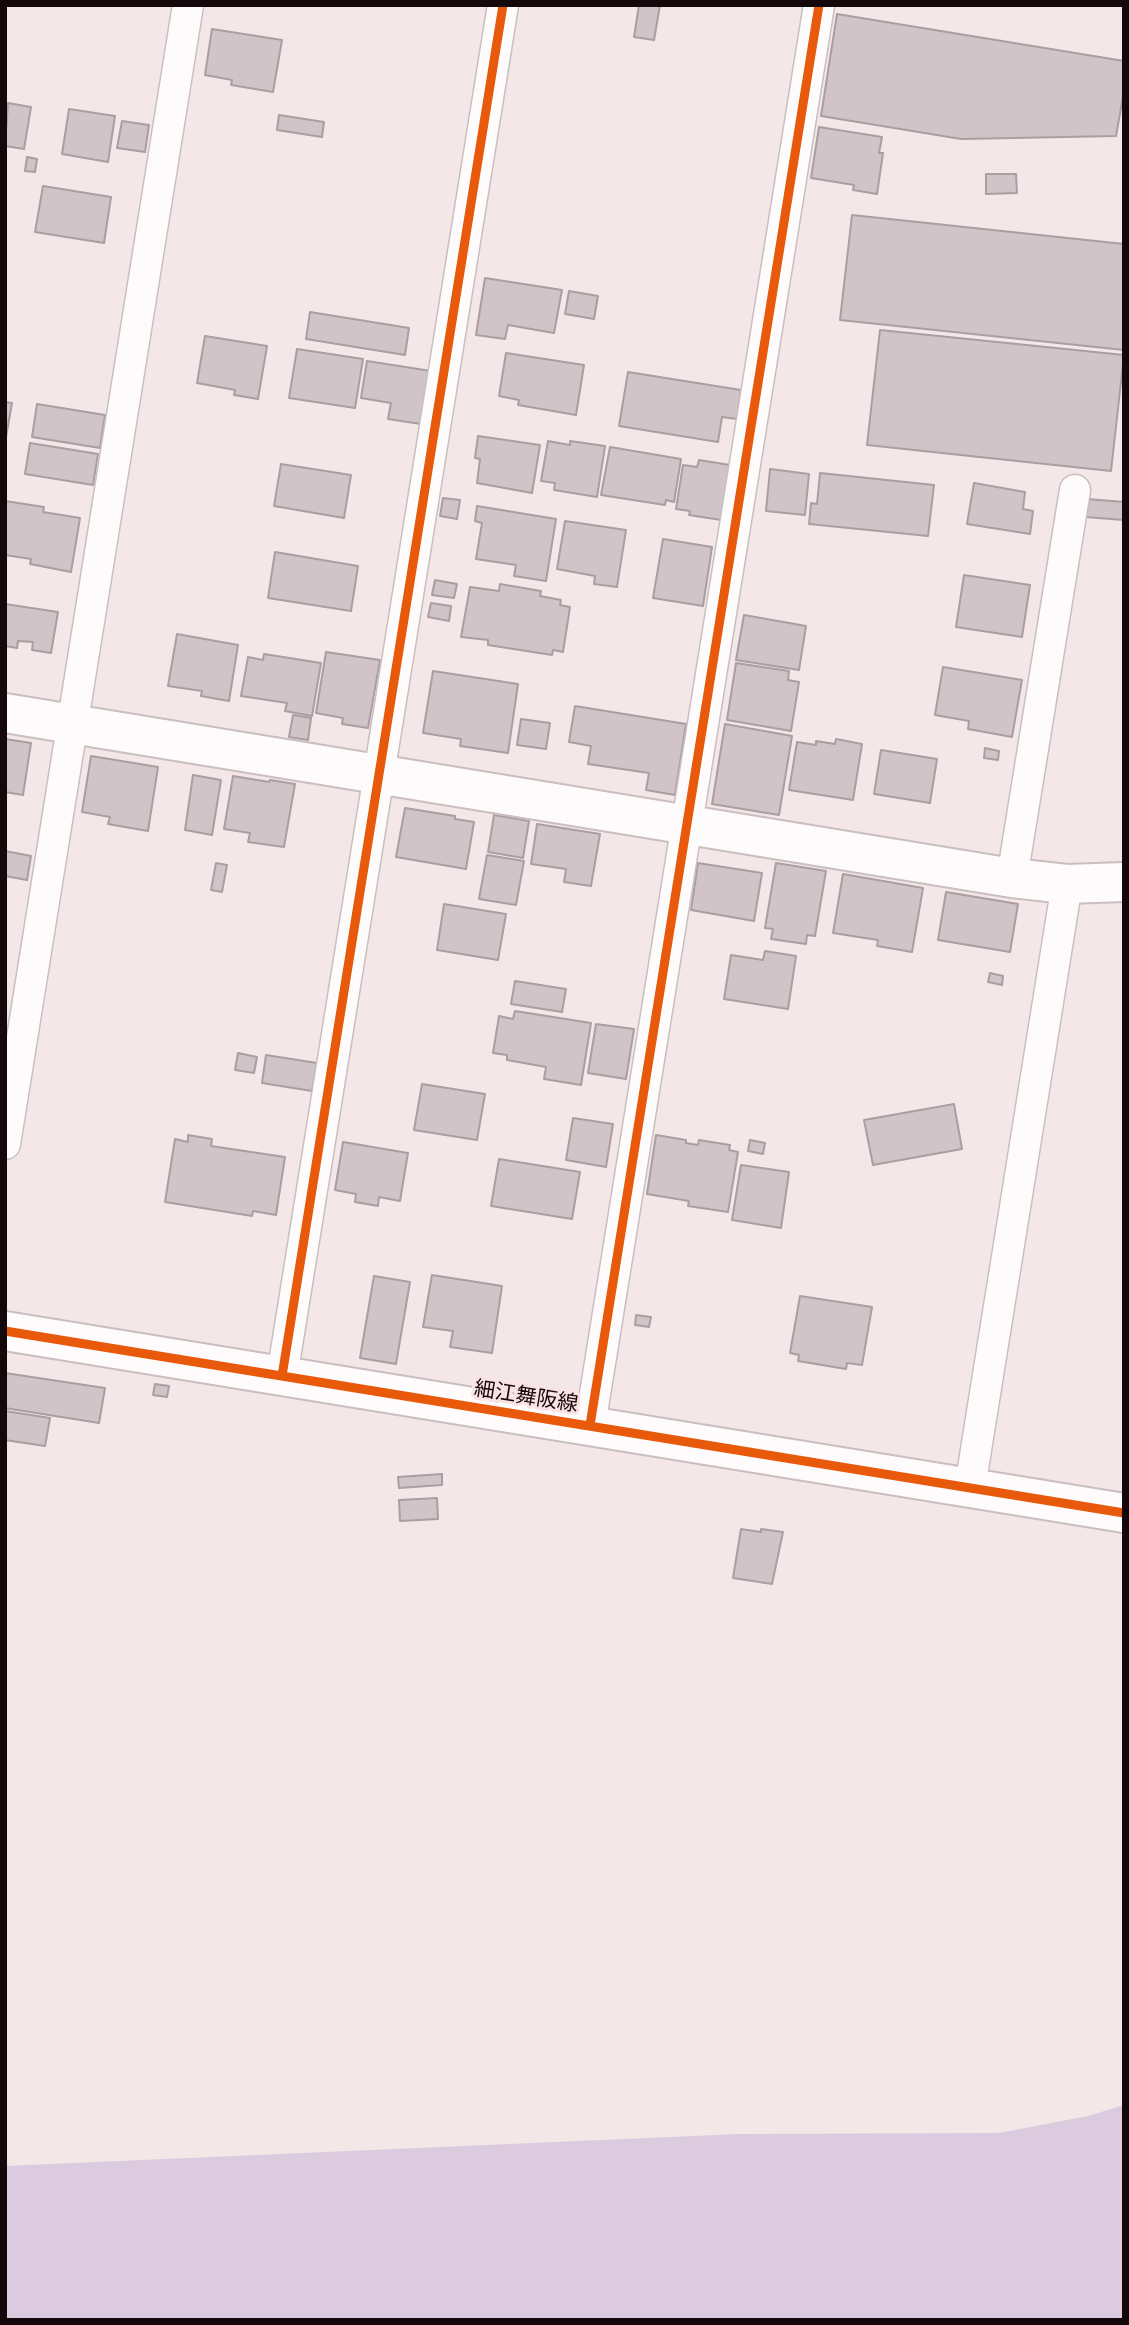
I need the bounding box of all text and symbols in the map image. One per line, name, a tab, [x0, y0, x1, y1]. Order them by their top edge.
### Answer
street label: 細江舞阪線	[472, 1376, 580, 1418]

